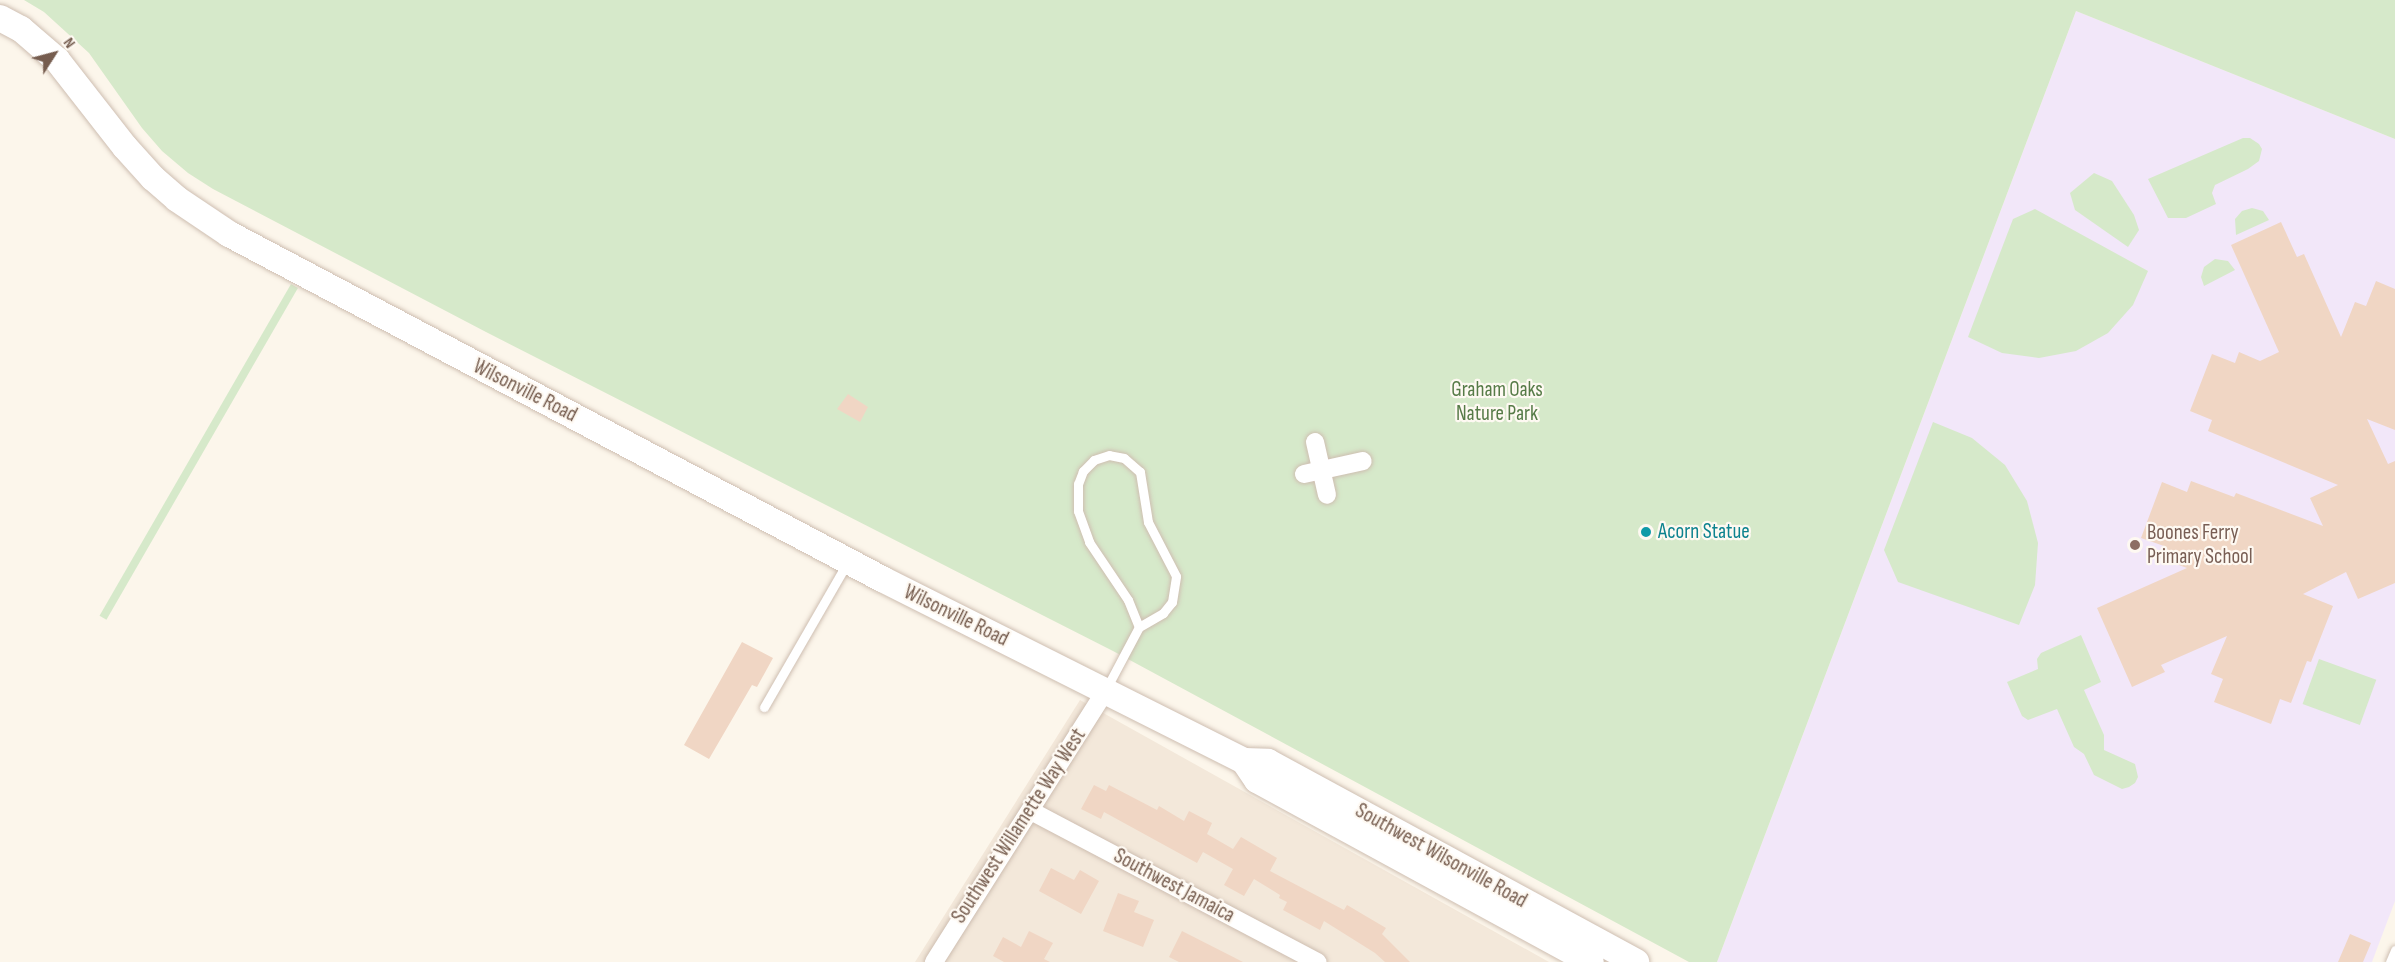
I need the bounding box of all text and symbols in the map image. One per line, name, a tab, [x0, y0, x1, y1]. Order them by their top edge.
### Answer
north arrow	[24, 24, 84, 84]
text: N	[59, 34, 79, 52]
street label: Wilsonville Road	[469, 354, 581, 428]
park label: Graham Oaks Nature Park	[1451, 377, 1543, 427]
place label: Acorn Statue	[1658, 519, 1750, 545]
place label: Boones Ferry Primary School	[2147, 520, 2253, 570]
marker: Acorn Statue	[1639, 525, 1653, 539]
marker: Boones Ferry Primary School	[2128, 538, 2142, 552]
street label: Wilsonville Road	[900, 580, 1012, 652]
street label: Southwest Willamette Way West	[947, 724, 1091, 928]
street label: Southwest Wilsonville Road	[1351, 798, 1531, 914]
street label: Southwest Jamaica	[1109, 844, 1239, 928]

